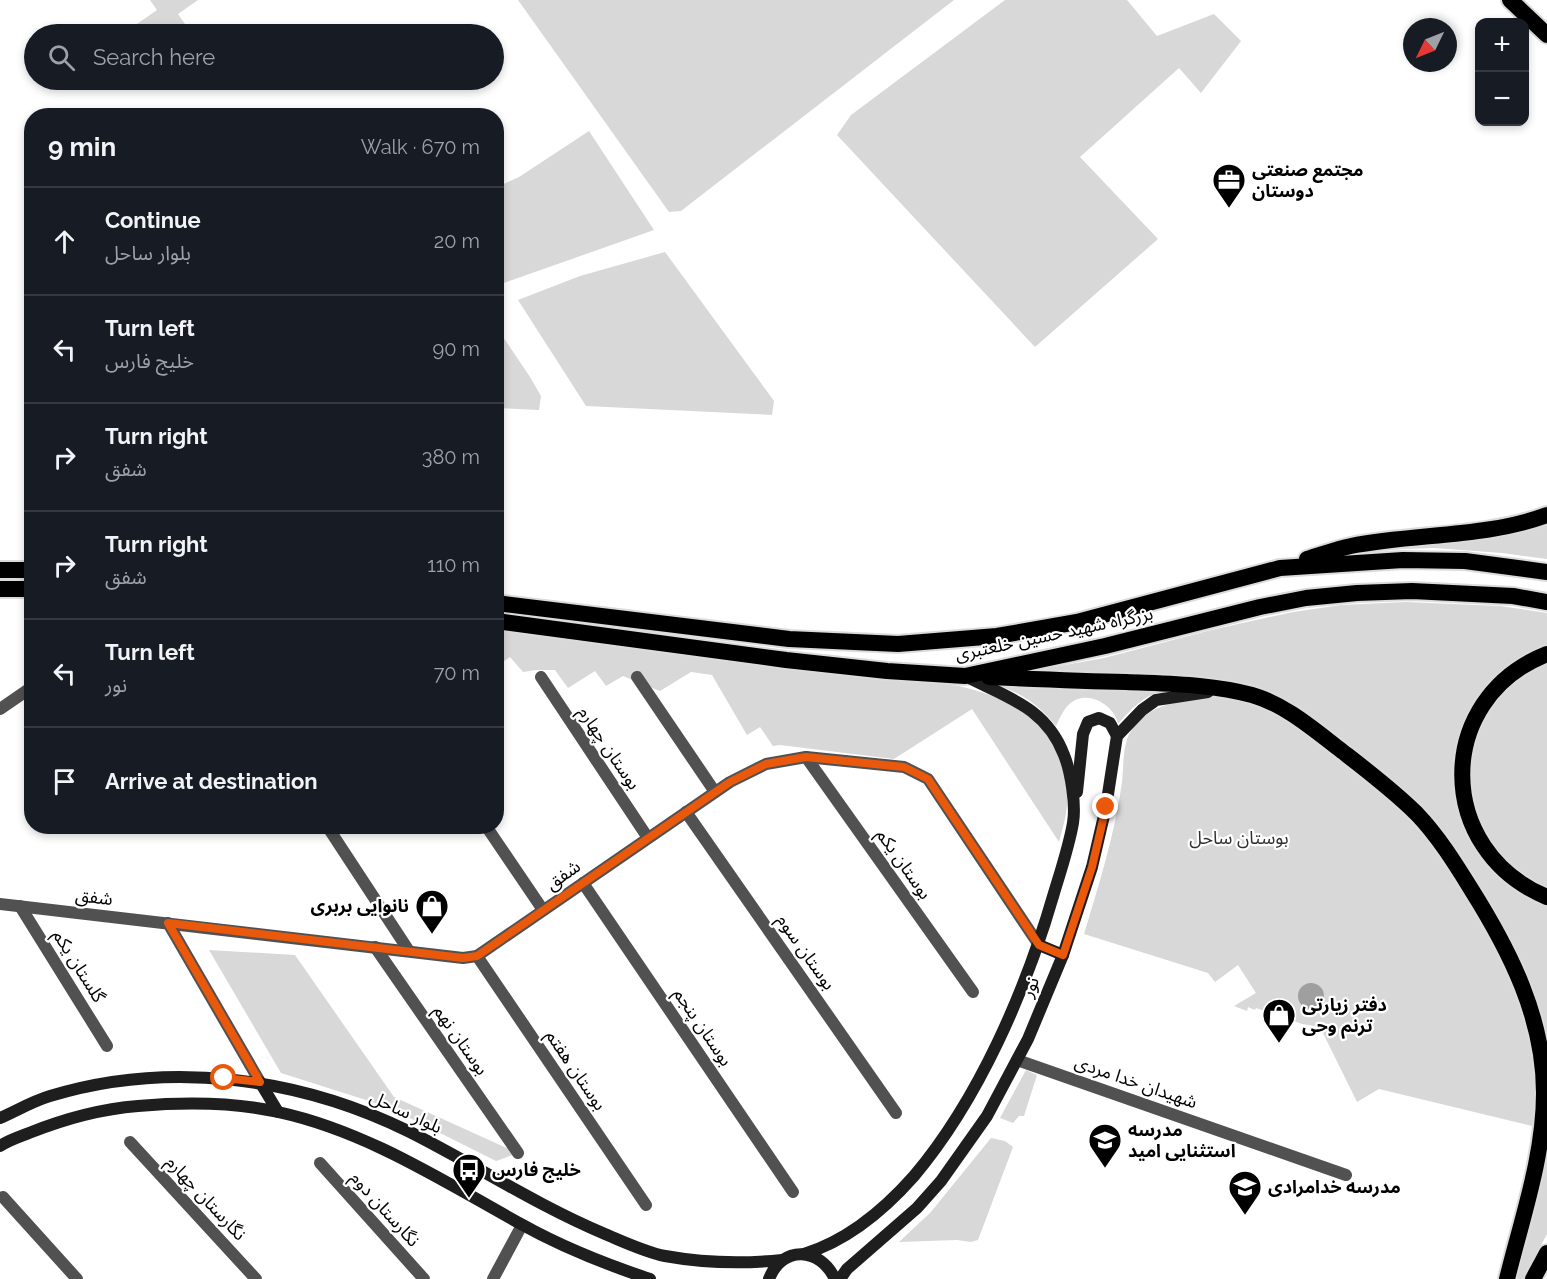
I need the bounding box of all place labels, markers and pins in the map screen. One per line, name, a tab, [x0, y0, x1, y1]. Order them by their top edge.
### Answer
place label: مجتمع صنعتی دوستان	[1252, 159, 1364, 201]
office icon: مجتمع صنعتی دوستان	[1211, 162, 1247, 209]
shop icon: نانوایی بربری	[414, 888, 450, 935]
place label: نانوایی بربری	[310, 895, 409, 917]
place label: دفتر زیارتی ترنم وحی	[1302, 994, 1387, 1039]
shop icon: دفتر زیارتی ترنم وحی	[1261, 997, 1297, 1044]
place label: مدرسه استثنایی امید	[1128, 1119, 1236, 1161]
school or university icon: مدرسه استثنایی امید	[1087, 1122, 1123, 1169]
bus stop icon: خلیج فارس	[451, 1152, 487, 1199]
place label: خلیج فارس	[492, 1159, 581, 1183]
school or university icon: مدرسه خدامرادی	[1227, 1169, 1263, 1216]
place label: مدرسه خدامرادی	[1268, 1176, 1401, 1198]

